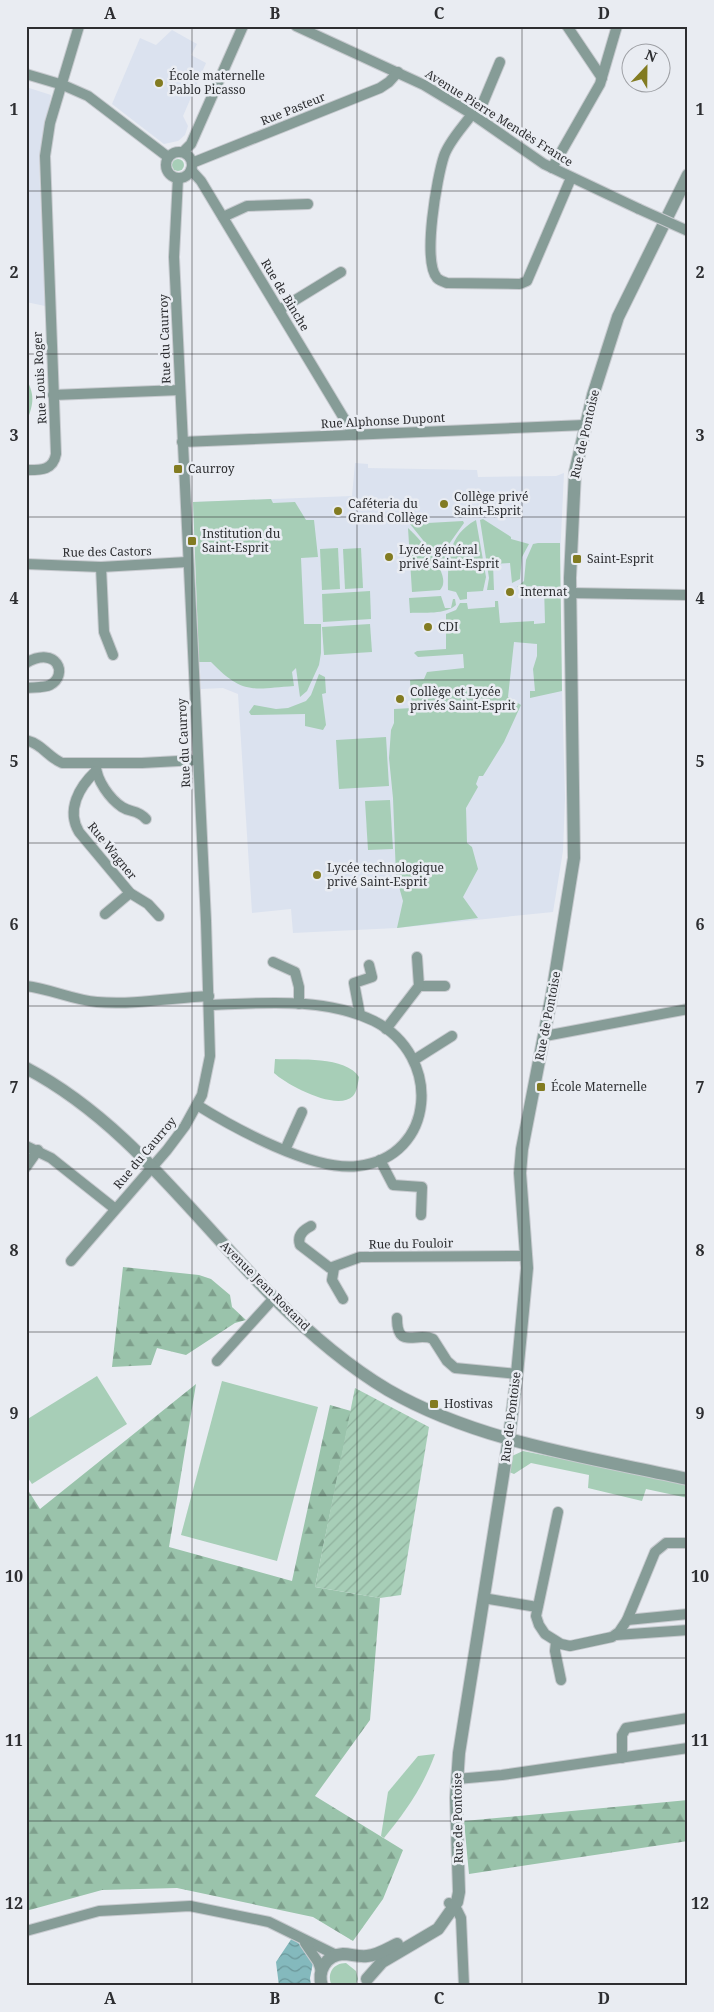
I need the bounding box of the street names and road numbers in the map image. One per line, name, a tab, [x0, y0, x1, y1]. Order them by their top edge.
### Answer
street label: Avenue Pierre Mendès France	[422, 65, 576, 170]
street label: Rue Pasteur	[258, 88, 328, 129]
street label: Rue de Binche	[257, 256, 314, 334]
street label: Rue du Caurroy	[154, 294, 175, 384]
street label: Rue Louis Roger	[29, 331, 50, 425]
street label: Rue de Pontoise	[566, 388, 603, 480]
street label: Rue Alphonse Dupont	[320, 409, 446, 432]
street label: Rue des Castors	[62, 542, 152, 561]
street label: Rue du Caurroy	[173, 698, 194, 788]
street label: Rue Wagner	[84, 818, 141, 883]
street label: Rue de Pontoise	[531, 970, 565, 1062]
street label: Rue du Caurroy	[109, 1113, 180, 1192]
street label: Rue du Fouloir	[369, 1234, 454, 1253]
street label: Avenue Jean Rostand	[217, 1237, 314, 1335]
street label: Rue de Pontoise	[497, 1371, 524, 1463]
street label: Rue de Pontoise	[448, 1773, 467, 1863]

